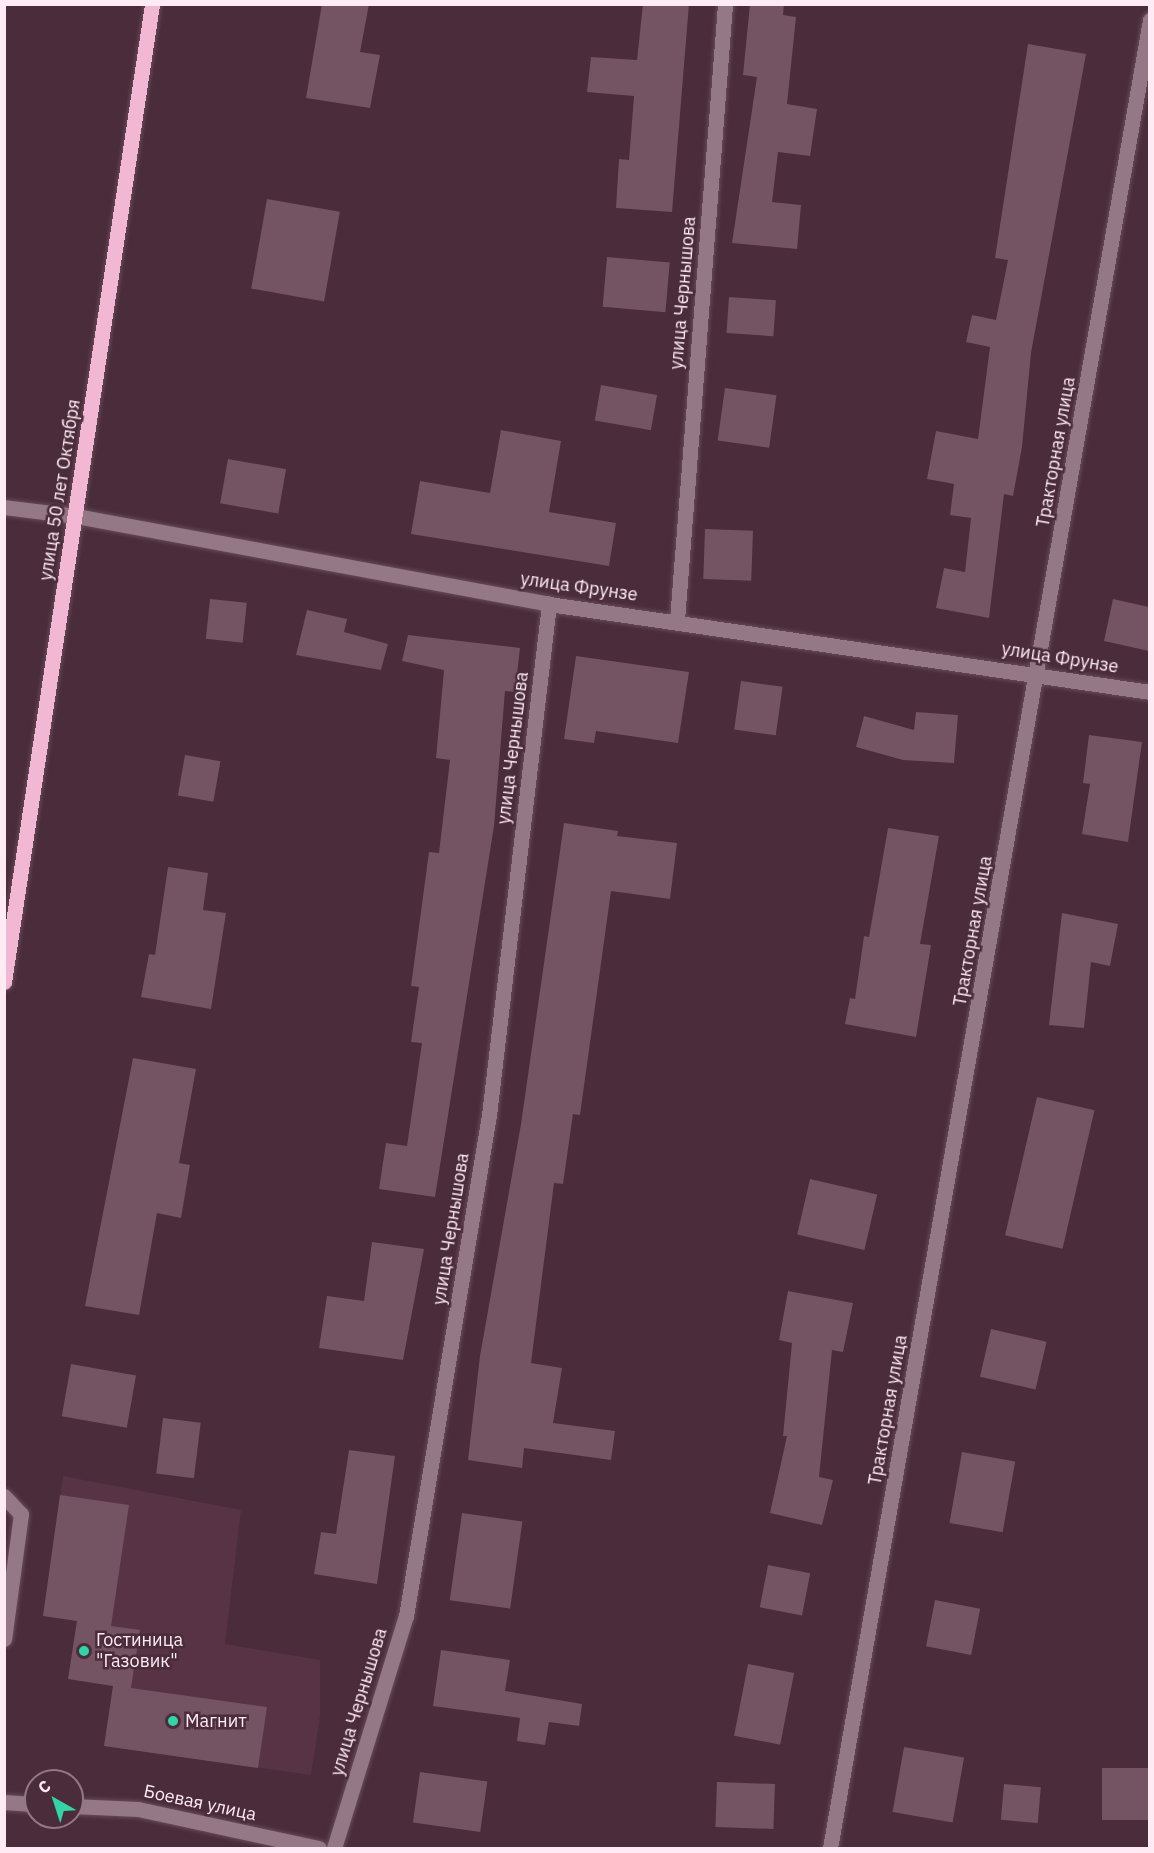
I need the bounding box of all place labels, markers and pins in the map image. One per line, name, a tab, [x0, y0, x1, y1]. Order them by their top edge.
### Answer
place label: Гостиница "Газовик"	[96, 1630, 183, 1672]
marker: Гостиница "Газовик"	[77, 1644, 91, 1658]
place label: Магнит	[185, 1710, 247, 1732]
marker: Магнит	[166, 1714, 180, 1728]

